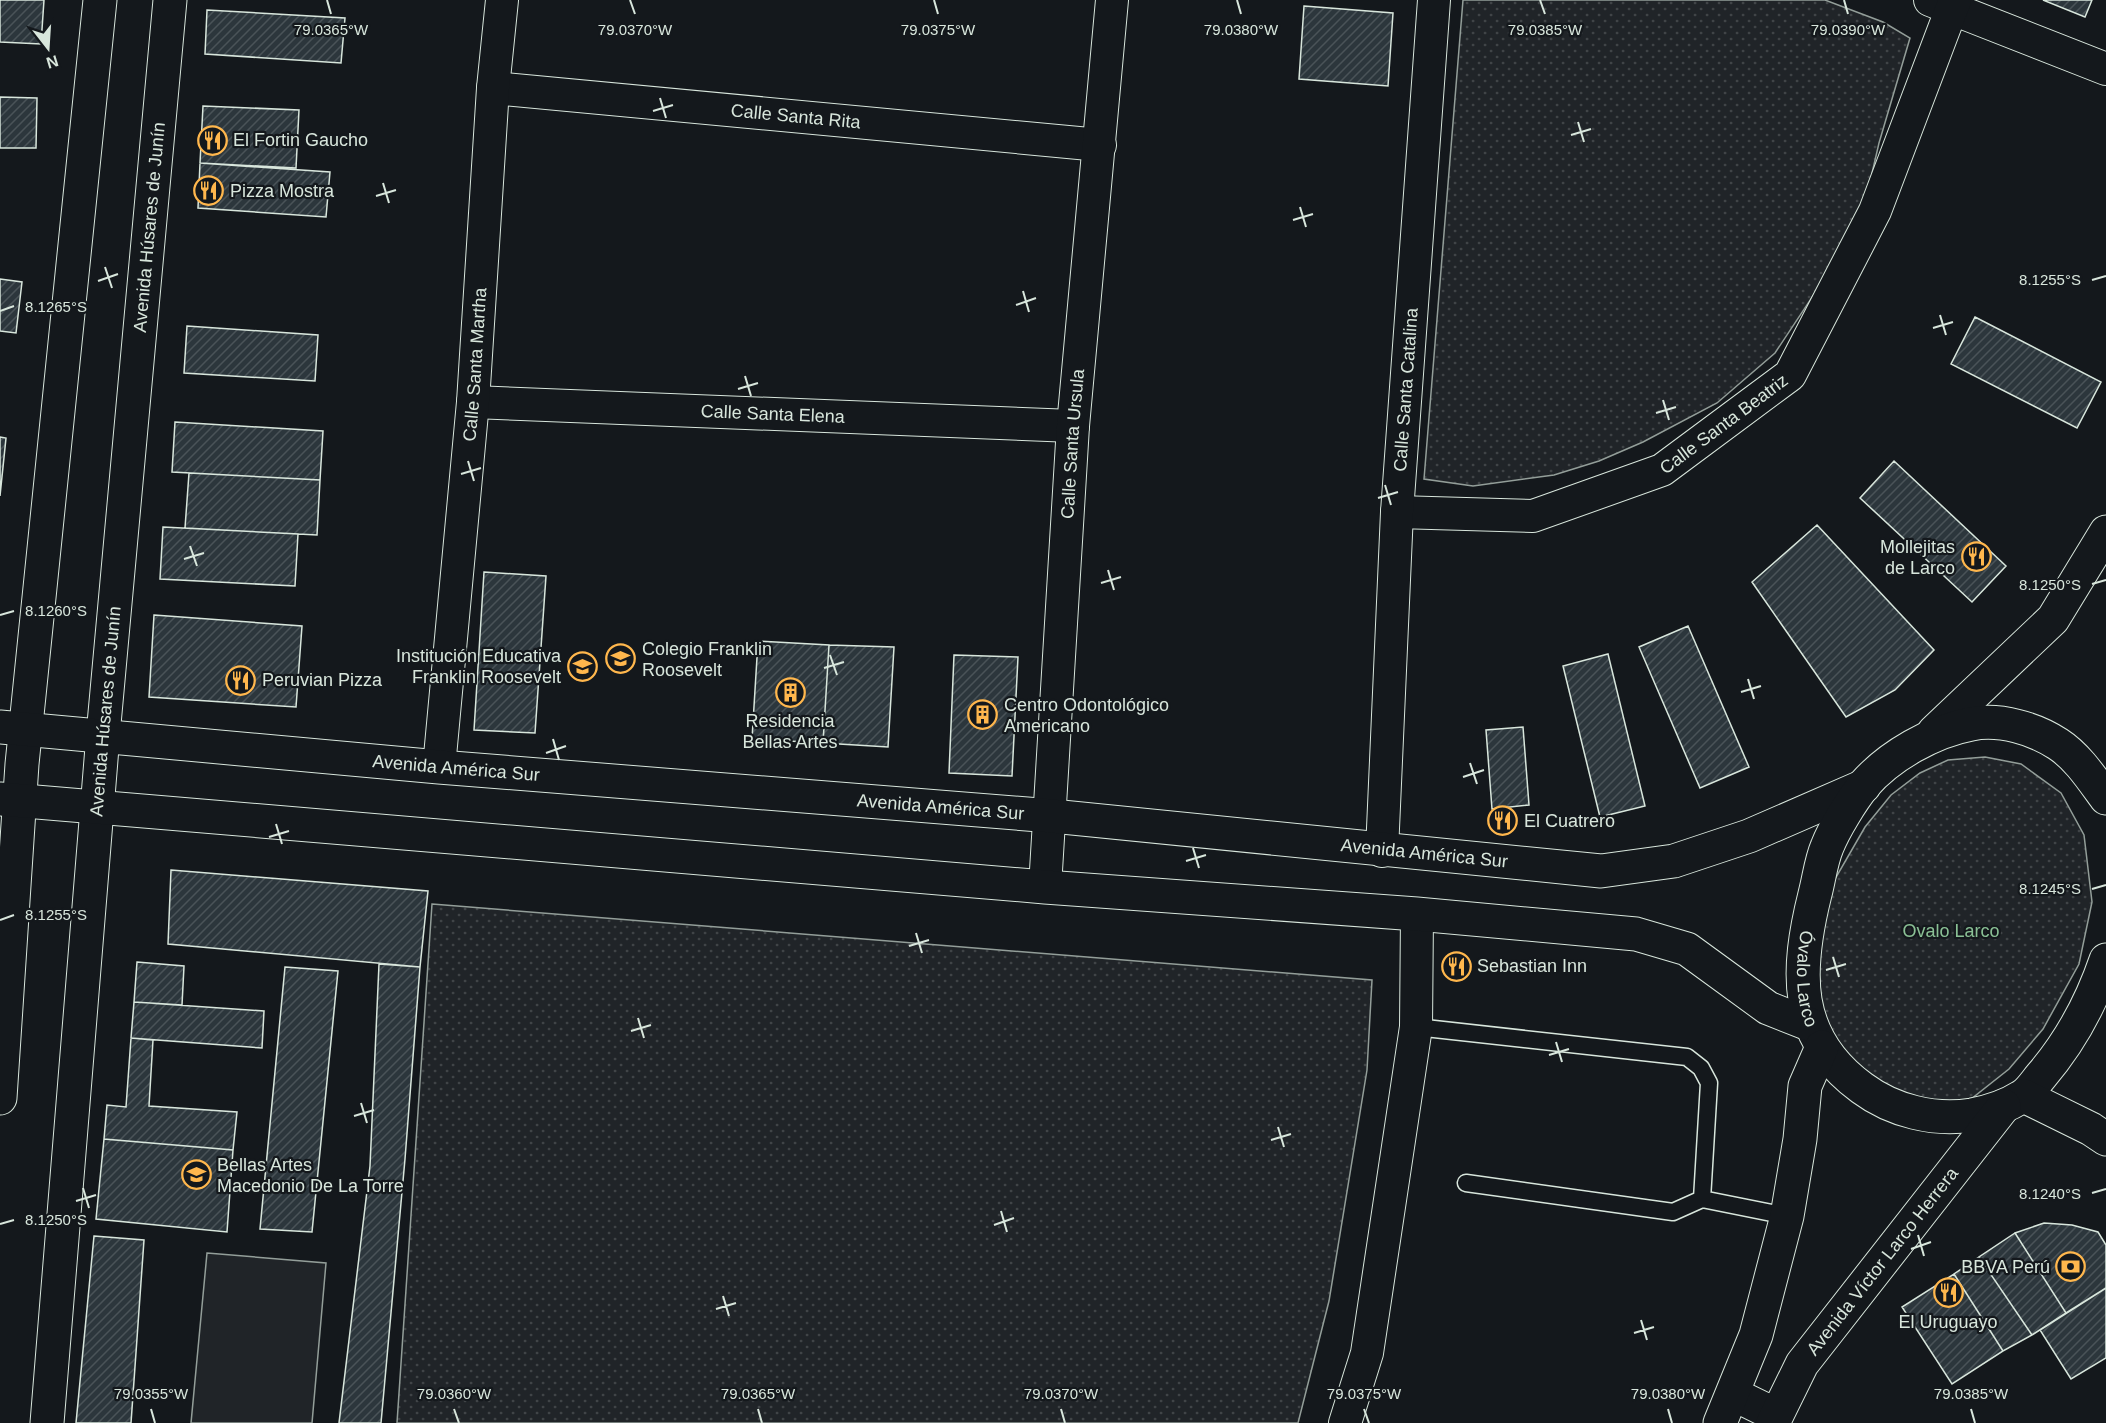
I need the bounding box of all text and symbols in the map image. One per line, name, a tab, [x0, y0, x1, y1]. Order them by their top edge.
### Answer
north arrow	[18, 18, 78, 78]
text: 79.0365°W	[294, 21, 369, 38]
text: 79.0370°W	[598, 21, 673, 38]
text: 79.0375°W	[901, 21, 976, 38]
text: 79.0380°W	[1204, 21, 1279, 38]
text: 79.0385°W	[1508, 21, 1583, 38]
text: 79.0390°W	[1811, 21, 1886, 38]
text: N	[44, 52, 60, 72]
street label: Calle Santa Rita	[730, 100, 862, 133]
street label: Avenida Húsares de Junín	[130, 121, 169, 333]
restaurant icon: El Fortin Gaucho	[196, 124, 228, 156]
place label: El Fortin Gaucho	[233, 130, 368, 150]
restaurant icon: Pizza Mostra	[193, 175, 225, 207]
place label: Pizza Mostra	[230, 181, 335, 201]
text: 8.1255°S	[2019, 271, 2081, 288]
street label: Calle Santa Martha	[459, 286, 490, 442]
text: 8.1265°S	[25, 298, 87, 315]
street label: Calle Santa Catalina	[1390, 306, 1422, 472]
street label: Calle Santa Ursula	[1057, 367, 1088, 519]
street label: Calle Santa Beatriz	[1656, 370, 1792, 478]
street label: Calle Santa Elena	[700, 401, 846, 427]
place label: Mollejitas de Larco	[1880, 537, 1955, 578]
restaurant icon: Mollejitas de Larco	[1960, 541, 1992, 573]
text: 8.1250°S	[2019, 576, 2081, 593]
text: 8.1260°S	[25, 602, 87, 619]
street label: Avenida Húsares de Junín	[86, 605, 125, 817]
place label: Colegio Franklin Roosevelt	[642, 639, 772, 680]
school or university icon: Colegio Franklin Roosevelt	[605, 643, 637, 675]
place label: Institución Educativa Franklin Roosevelt	[396, 646, 562, 687]
school or university icon: Institución Educativa Franklin Roosevelt	[566, 650, 598, 682]
restaurant icon: Peruvian Pizza	[225, 664, 257, 696]
place label: Peruvian Pizza	[262, 670, 383, 690]
building icon: Residencia Bellas Artes	[774, 676, 806, 708]
place label: Centro Odontológico Americano	[1004, 695, 1169, 736]
building icon: Centro Odontológico Americano	[967, 699, 999, 731]
place label: Residencia Bellas Artes	[742, 711, 838, 752]
street label: Avenida América Sur	[372, 751, 541, 785]
street label: Avenida América Sur	[856, 790, 1025, 824]
restaurant icon: El Cuatrero	[1487, 805, 1519, 837]
place label: El Cuatrero	[1524, 811, 1615, 831]
street label: Avenida América Sur	[1340, 835, 1509, 872]
text: 8.1245°S	[2019, 880, 2081, 897]
text: 8.1255°S	[25, 906, 87, 923]
park label: Ovalo Larco	[1902, 921, 2000, 941]
street label: Óvalo Larco	[1793, 929, 1822, 1030]
restaurant icon: Sebastian Inn	[1440, 950, 1472, 982]
place label: Sebastian Inn	[1477, 956, 1587, 976]
place label: Bellas Artes Macedonio De La Torre	[217, 1155, 404, 1196]
school or university icon: Bellas Artes Macedonio De La Torre	[180, 1159, 212, 1191]
street label: Avenida Víctor Larco Herrera	[1803, 1163, 1963, 1359]
text: 8.1240°S	[2019, 1185, 2081, 1202]
text: 8.1250°S	[25, 1211, 87, 1228]
bank icon: BBVA Perú	[2055, 1251, 2087, 1283]
place label: BBVA Perú	[1961, 1257, 2050, 1277]
restaurant icon: El Uruguayo	[1932, 1277, 1964, 1309]
place label: El Uruguayo	[1898, 1312, 1998, 1332]
text: 79.0355°W	[114, 1385, 189, 1402]
text: 79.0360°W	[417, 1385, 492, 1402]
text: 79.0365°W	[721, 1385, 796, 1402]
text: 79.0370°W	[1024, 1385, 1099, 1402]
text: 79.0375°W	[1327, 1385, 1402, 1402]
text: 79.0380°W	[1631, 1385, 1706, 1402]
text: 79.0385°W	[1934, 1385, 2009, 1402]

